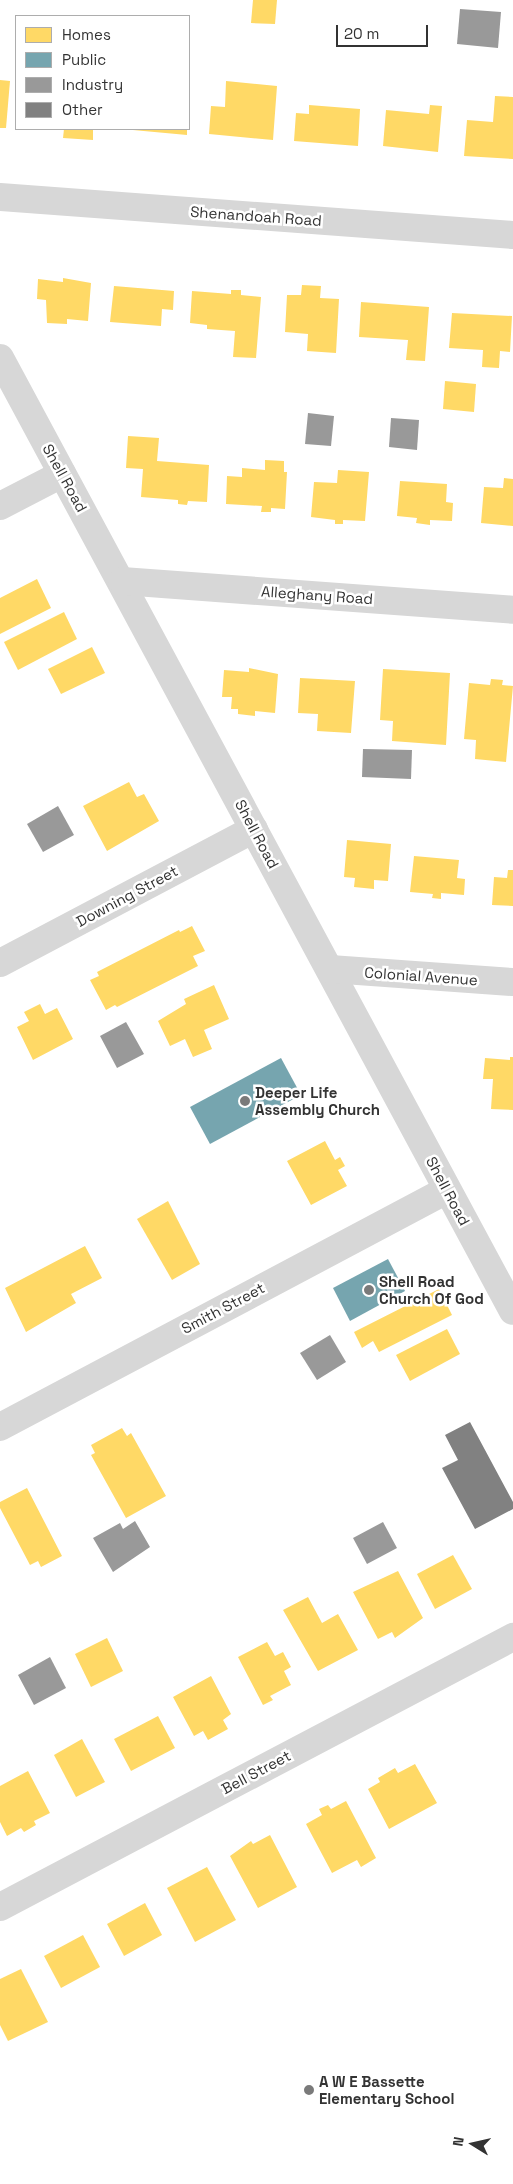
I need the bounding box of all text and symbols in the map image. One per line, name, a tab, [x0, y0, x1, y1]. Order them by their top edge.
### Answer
legend	[15, 15, 190, 130]
scale bar	[338, 15, 430, 47]
text: 20 m	[344, 24, 379, 43]
text: Homes	[62, 25, 111, 44]
text: Public	[62, 50, 106, 69]
text: Industry	[62, 75, 123, 94]
text: Other	[62, 100, 103, 119]
street label: Shenandoah Road	[190, 202, 322, 230]
street label: Shell Road	[39, 441, 91, 515]
street label: Alleghany Road	[260, 582, 374, 608]
street label: Shell Road	[231, 797, 283, 871]
street label: Downing Street	[73, 862, 181, 930]
street label: Colonial Avenue	[364, 963, 478, 989]
place label: Deeper Life Assembly Church	[255, 1083, 380, 1118]
marker: Deeper Life Assembly Church	[239, 1095, 251, 1107]
street label: Shell Road	[422, 1154, 474, 1228]
place label: Shell Road Church Of God	[379, 1272, 484, 1307]
street label: Smith Street	[178, 1279, 268, 1337]
marker: Shell Road Church Of God	[363, 1284, 375, 1296]
street label: Bell Street	[218, 1746, 294, 1798]
place label: A W E Bassette Elementary School	[319, 2072, 454, 2107]
marker: A W E Bassette Elementary School	[303, 2084, 315, 2096]
north arrow	[448, 2119, 498, 2169]
text: N	[449, 2135, 468, 2148]

